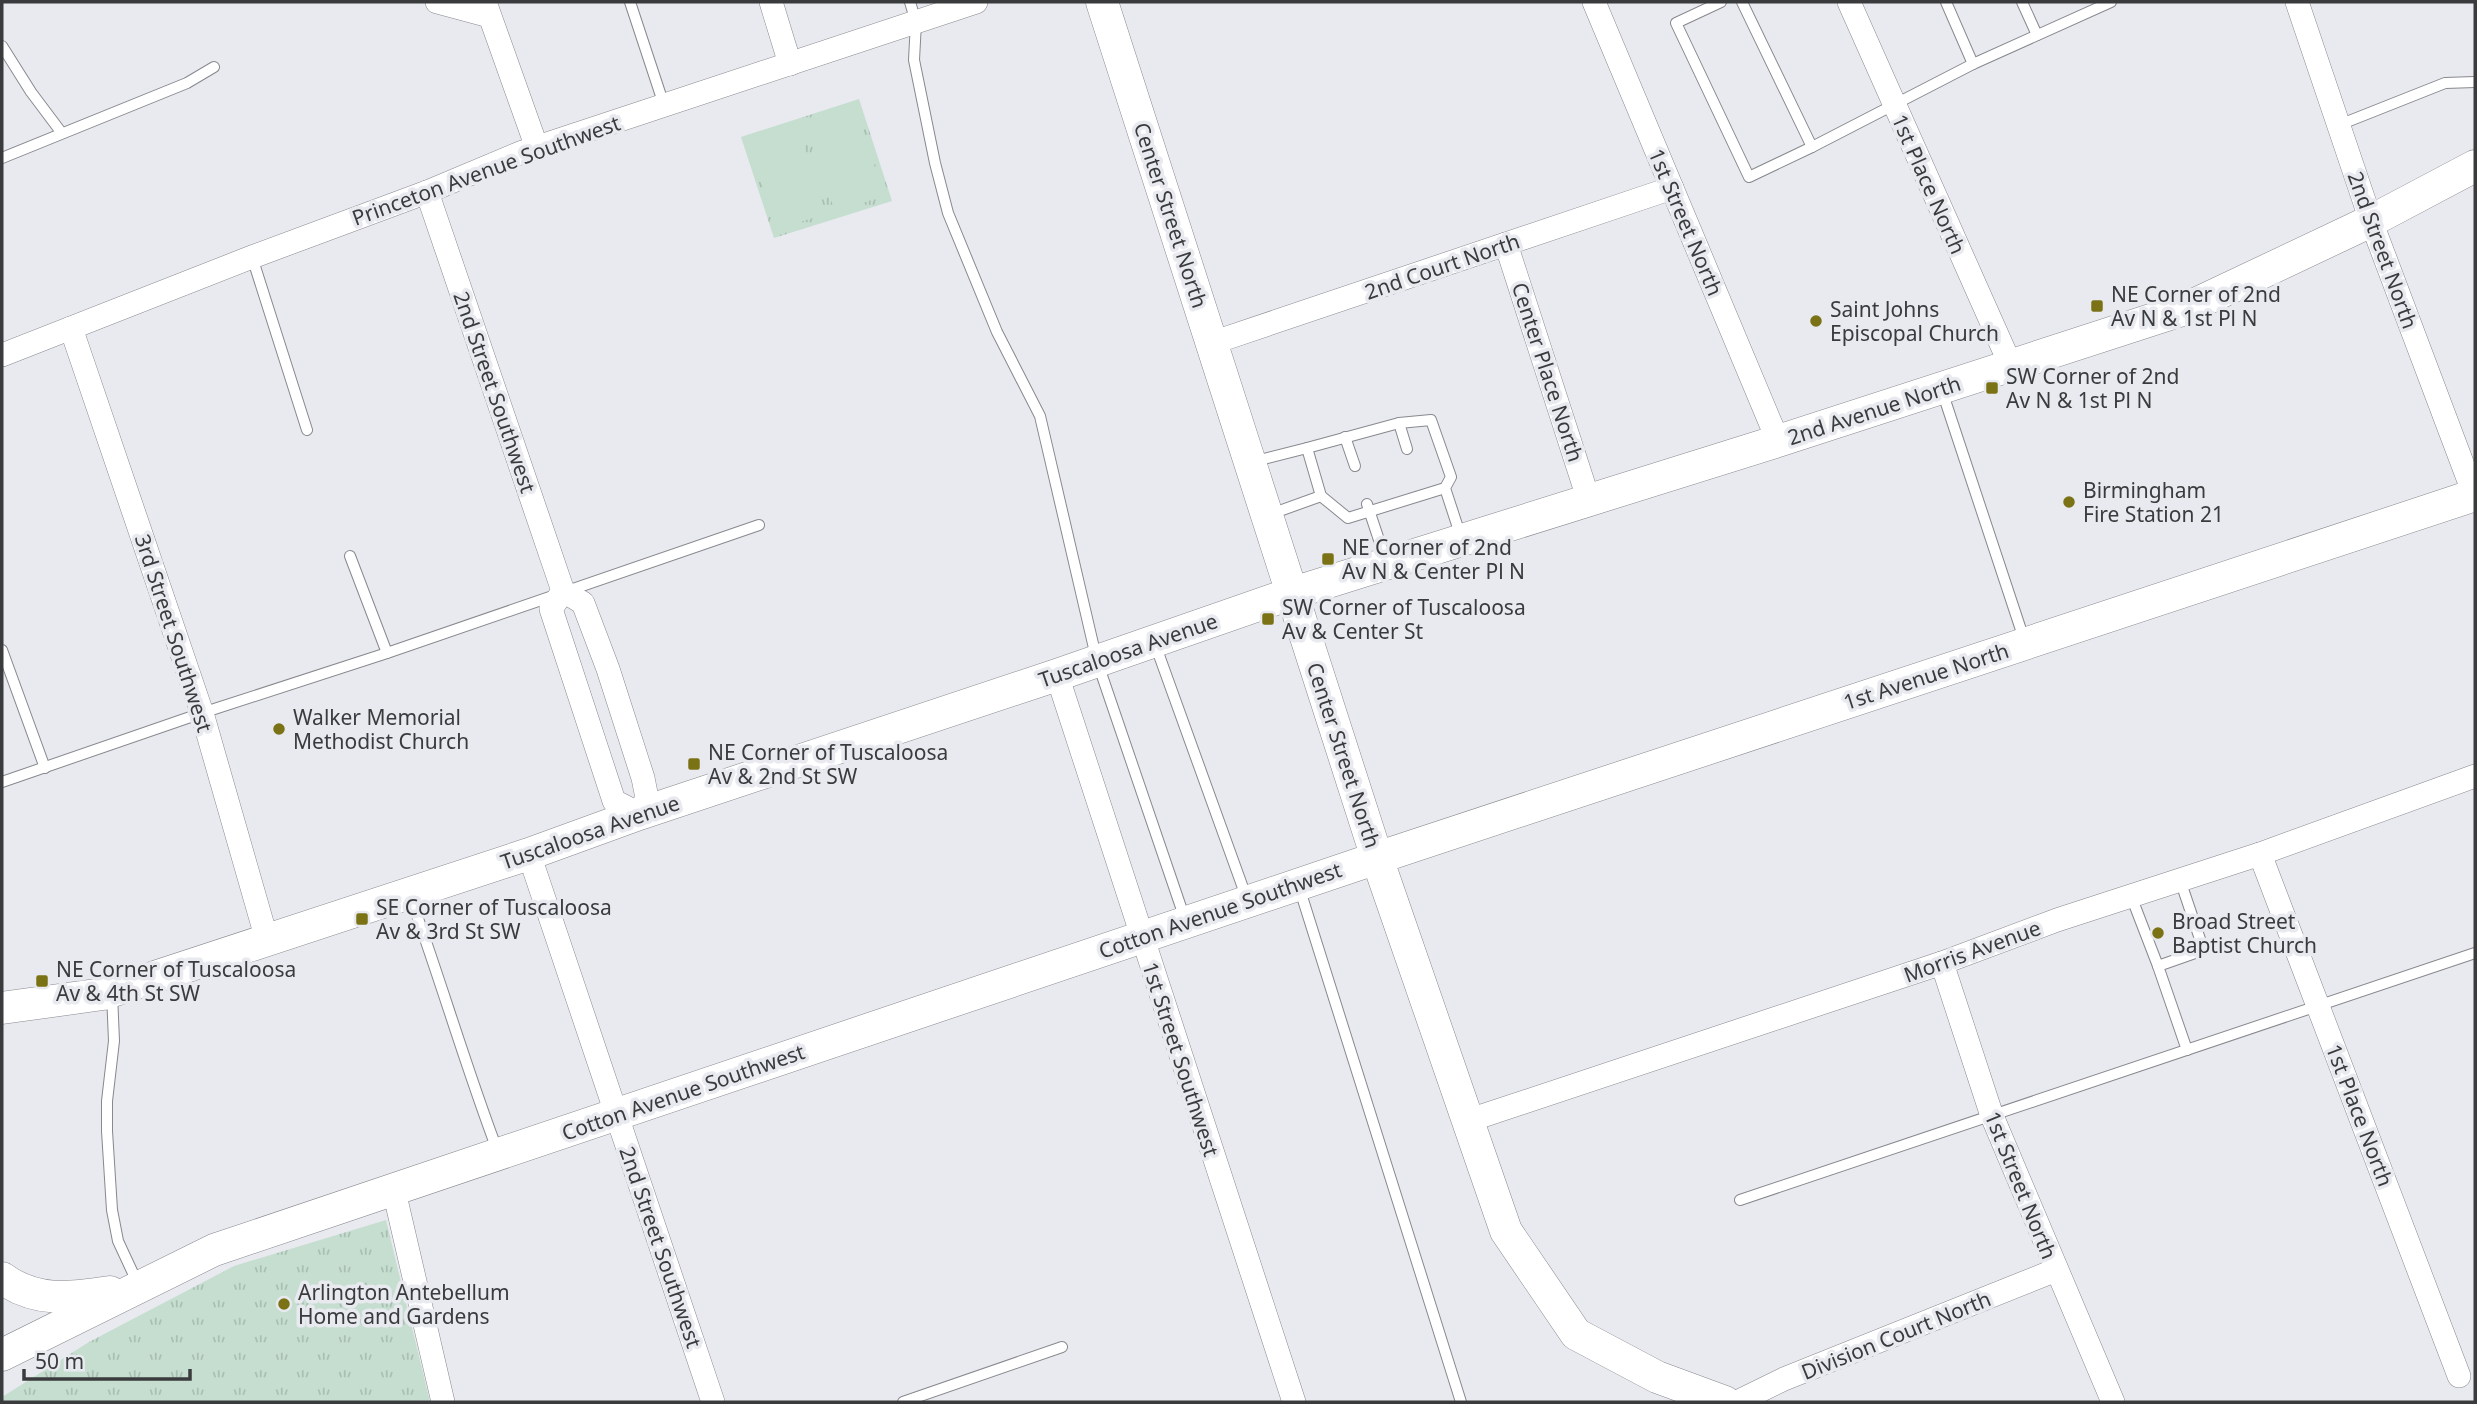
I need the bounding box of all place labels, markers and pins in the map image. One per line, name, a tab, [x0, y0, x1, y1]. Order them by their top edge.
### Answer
place label: NE Corner of 2nd Av N & 1st Pl N	[2111, 280, 2281, 332]
place label: Saint Johns Episcopal Church	[1830, 295, 1999, 347]
marker: NE Corner of 2nd Av N & 1st Pl N	[2089, 298, 2105, 314]
marker: Saint Johns Episcopal Church	[1808, 313, 1824, 329]
place label: SW Corner of 2nd Av N & 1st Pl N	[2006, 362, 2179, 414]
marker: SW Corner of 2nd Av N & 1st Pl N	[1984, 380, 2000, 396]
place label: Birmingham Fire Station 21	[2083, 476, 2224, 528]
marker: Birmingham Fire Station 21	[2061, 494, 2077, 510]
place label: NE Corner of 2nd Av N & Center Pl N	[1342, 533, 1525, 585]
marker: NE Corner of 2nd Av N & Center Pl N	[1320, 551, 1336, 567]
place label: SW Corner of Tuscaloosa Av & Center St	[1282, 593, 1526, 645]
marker: SW Corner of Tuscaloosa Av & Center St	[1260, 611, 1276, 627]
place label: Walker Memorial Methodist Church	[293, 703, 469, 755]
marker: Walker Memorial Methodist Church	[271, 721, 287, 737]
place label: NE Corner of Tuscaloosa Av & 2nd St SW	[708, 738, 948, 790]
marker: NE Corner of Tuscaloosa Av & 2nd St SW	[686, 756, 702, 772]
place label: SE Corner of Tuscaloosa Av & 3rd St SW	[376, 893, 612, 945]
place label: Broad Street Baptist Church	[2172, 907, 2317, 959]
marker: SE Corner of Tuscaloosa Av & 3rd St SW	[354, 911, 370, 927]
marker: Broad Street Baptist Church	[2150, 925, 2166, 941]
place label: NE Corner of Tuscaloosa Av & 4th St SW	[56, 955, 296, 1007]
marker: NE Corner of Tuscaloosa Av & 4th St SW	[34, 973, 50, 989]
place label: Arlington Antebellum Home and Gardens	[298, 1278, 510, 1330]
marker: Arlington Antebellum Home and Gardens	[276, 1296, 292, 1312]

